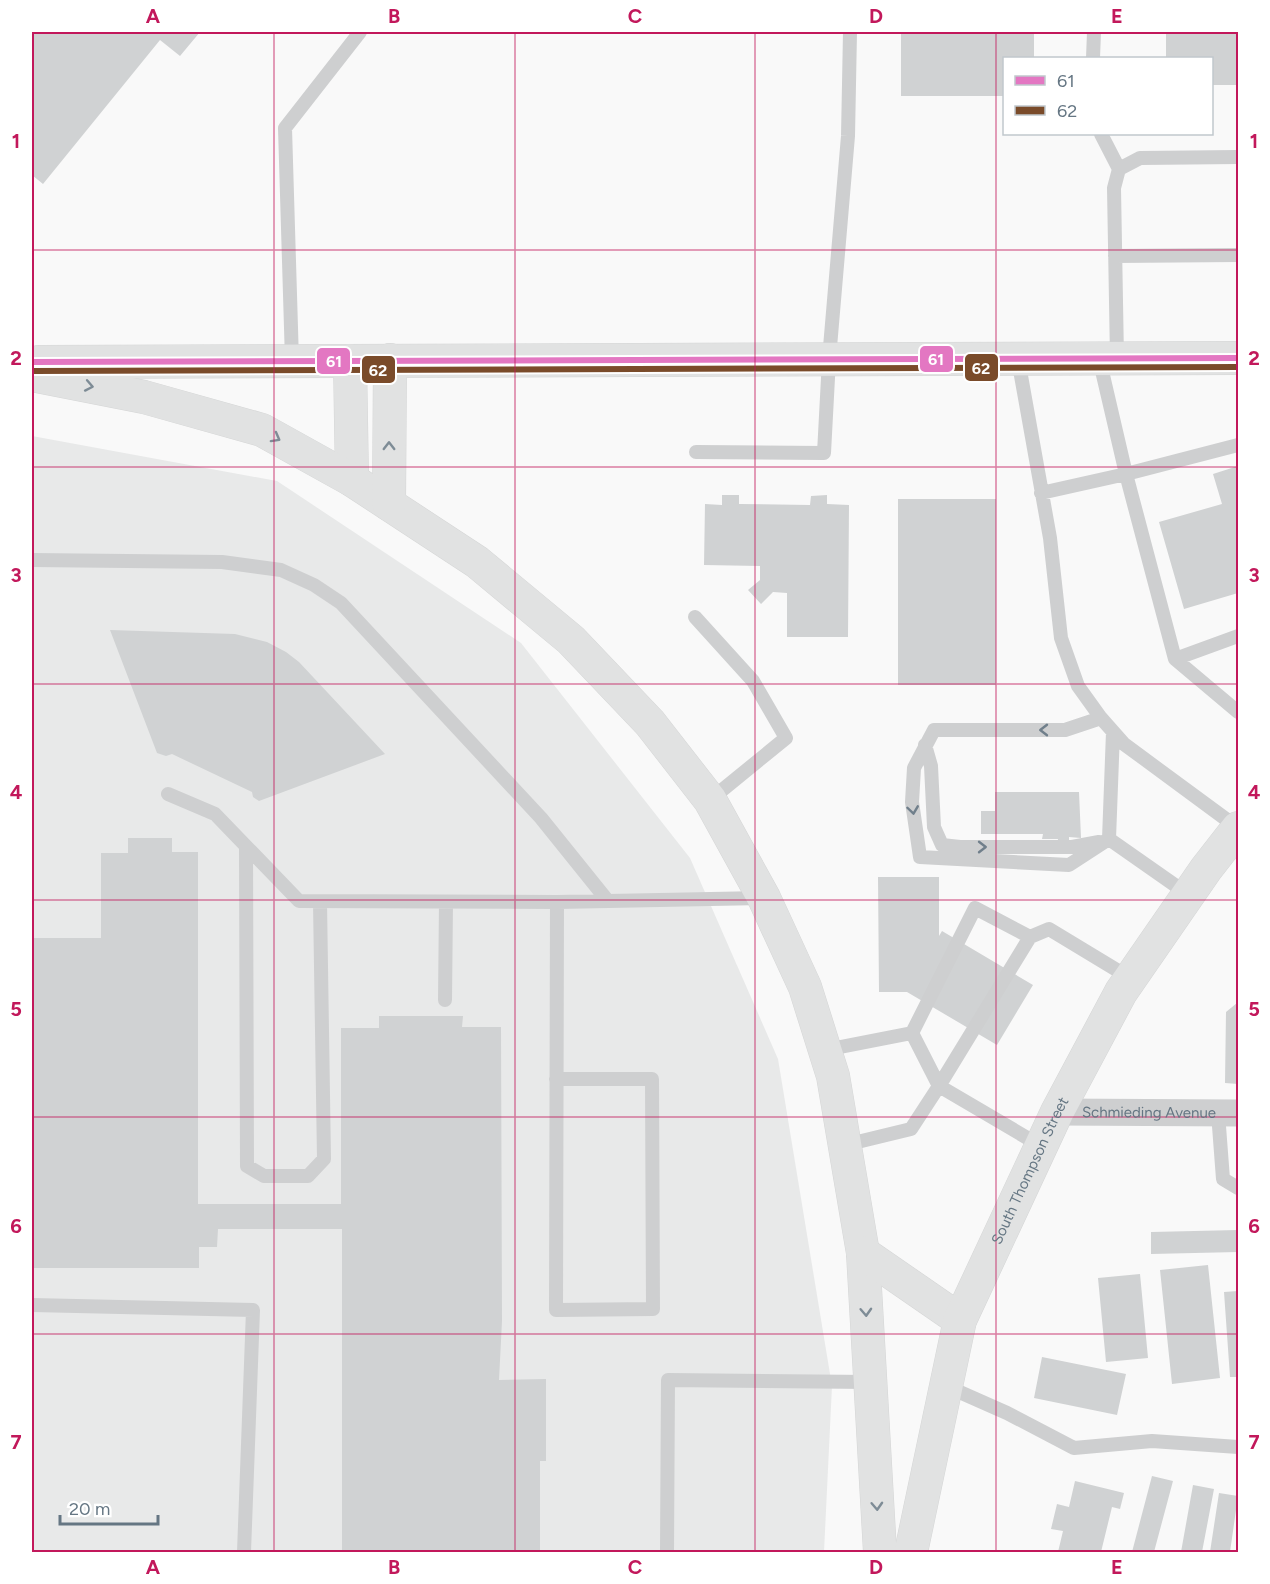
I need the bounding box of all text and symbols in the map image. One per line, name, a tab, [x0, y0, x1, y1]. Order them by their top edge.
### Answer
text: A	[146, 4, 161, 28]
text: B	[388, 4, 400, 28]
text: C	[628, 4, 642, 28]
text: D	[869, 4, 883, 28]
text: E	[1111, 4, 1123, 28]
legend	[1003, 57, 1213, 135]
text: 61	[1057, 70, 1075, 92]
text: 62	[1057, 100, 1077, 122]
text: 1	[12, 129, 20, 153]
text: 1	[1250, 129, 1258, 153]
line badge: 61	[919, 345, 954, 373]
text: 2	[10, 346, 22, 370]
text: 2	[1248, 346, 1260, 370]
line badge: 61	[316, 347, 351, 375]
text: 61	[928, 350, 944, 369]
text: 61	[326, 352, 342, 371]
line badge: 62	[964, 353, 999, 382]
line badge: 62	[361, 355, 396, 384]
text: 62	[972, 359, 990, 378]
text: 62	[369, 361, 387, 380]
one-way arrow	[84, 379, 94, 392]
one-way arrow	[270, 431, 280, 442]
one-way arrow	[383, 441, 396, 450]
text: 3	[10, 563, 22, 587]
text: 3	[1248, 563, 1260, 587]
one-way arrow	[1039, 724, 1048, 736]
text: 4	[10, 780, 23, 804]
text: 4	[1248, 780, 1261, 804]
one-way arrow	[907, 806, 919, 815]
one-way arrow	[977, 841, 986, 853]
text: 5	[10, 997, 22, 1021]
text: 5	[1248, 997, 1260, 1021]
street label: South Thompson Street	[988, 1094, 1073, 1247]
street label: Schmieding Avenue	[1082, 1103, 1216, 1122]
text: 6	[10, 1214, 22, 1238]
text: 6	[1248, 1214, 1260, 1238]
one-way arrow	[859, 1307, 872, 1316]
text: 7	[10, 1430, 22, 1454]
text: 7	[1248, 1430, 1260, 1454]
scale bar	[60, 1488, 158, 1526]
text: 20 m	[69, 1498, 110, 1520]
one-way arrow	[871, 1502, 884, 1511]
text: A	[146, 1555, 161, 1579]
text: B	[388, 1555, 400, 1579]
text: C	[628, 1555, 642, 1579]
text: D	[869, 1555, 883, 1579]
text: E	[1111, 1555, 1123, 1579]

